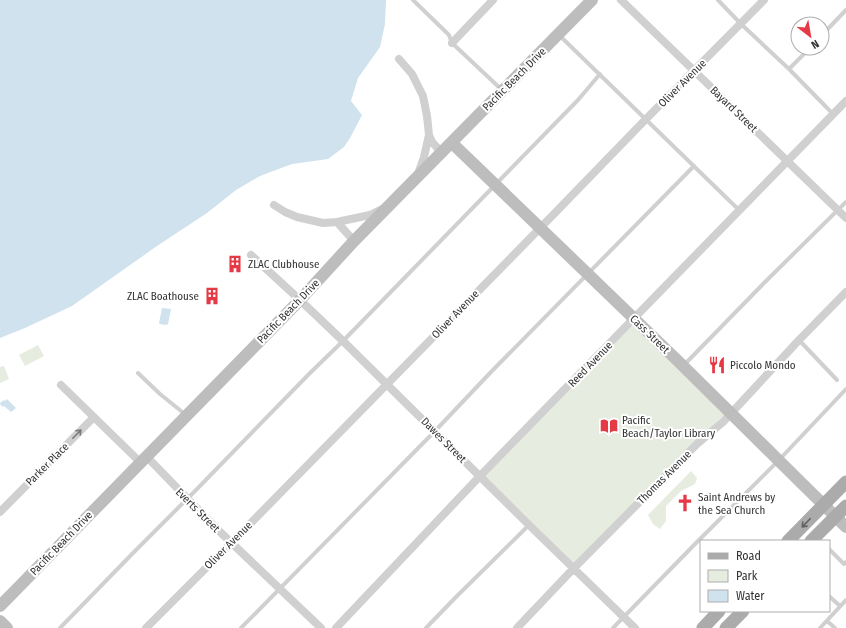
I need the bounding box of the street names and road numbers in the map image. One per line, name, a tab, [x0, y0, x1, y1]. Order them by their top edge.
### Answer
street label: Pacific Beach Drive	[480, 45, 549, 114]
street label: Oliver Avenue	[656, 57, 709, 110]
street label: Bayard Street	[707, 84, 760, 135]
street label: Pacific Beach Drive	[254, 277, 322, 346]
street label: Oliver Avenue	[429, 287, 482, 341]
street label: Cass Street	[627, 312, 672, 357]
street label: Reed Avenue	[565, 339, 615, 390]
street label: Dawes Street	[418, 415, 469, 466]
street label: Parker Place	[23, 440, 71, 488]
street label: Thomas Avenue	[635, 448, 694, 507]
street label: Everts Street	[173, 486, 223, 535]
street label: Pacific Beach Drive	[27, 509, 95, 578]
street label: Oliver Avenue	[202, 519, 255, 572]

